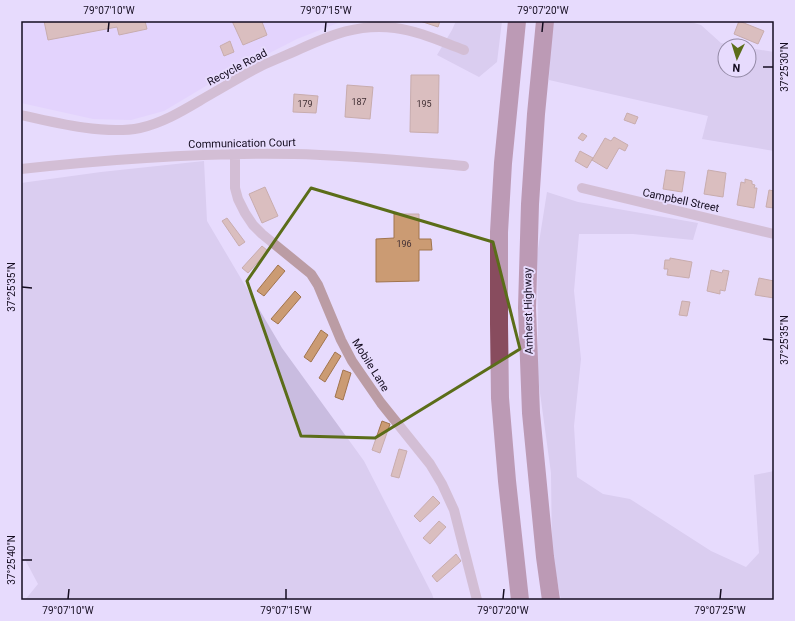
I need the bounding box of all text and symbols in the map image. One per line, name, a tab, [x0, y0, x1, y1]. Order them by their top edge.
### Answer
text: 79°07'10"W	[83, 5, 135, 16]
text: 79°07'15"W	[300, 5, 352, 16]
text: 79°07'20"W	[517, 5, 569, 16]
north arrow	[717, 38, 757, 78]
text: 37°25'30"N	[779, 42, 790, 92]
street label: Recycle Road	[205, 46, 269, 89]
text: N	[732, 61, 741, 74]
house number: 187	[351, 97, 367, 107]
house number: 179	[297, 99, 313, 109]
house number: 195	[416, 99, 432, 109]
street label: Communication Court	[188, 136, 296, 151]
street label: Campbell Street	[641, 186, 721, 215]
house number: 196	[396, 239, 412, 249]
text: 37°25'35"N	[6, 262, 17, 312]
street label: Amherst Highway	[521, 267, 536, 354]
text: 37°25'35"N	[779, 315, 790, 365]
street label: Mobile Lane	[349, 336, 392, 394]
text: 37°25'40"N	[6, 535, 17, 585]
text: 79°07'10"W	[42, 605, 94, 616]
text: 79°07'15"W	[260, 605, 312, 616]
text: 79°07'20"W	[477, 605, 529, 616]
text: 79°07'25"W	[694, 605, 746, 616]

